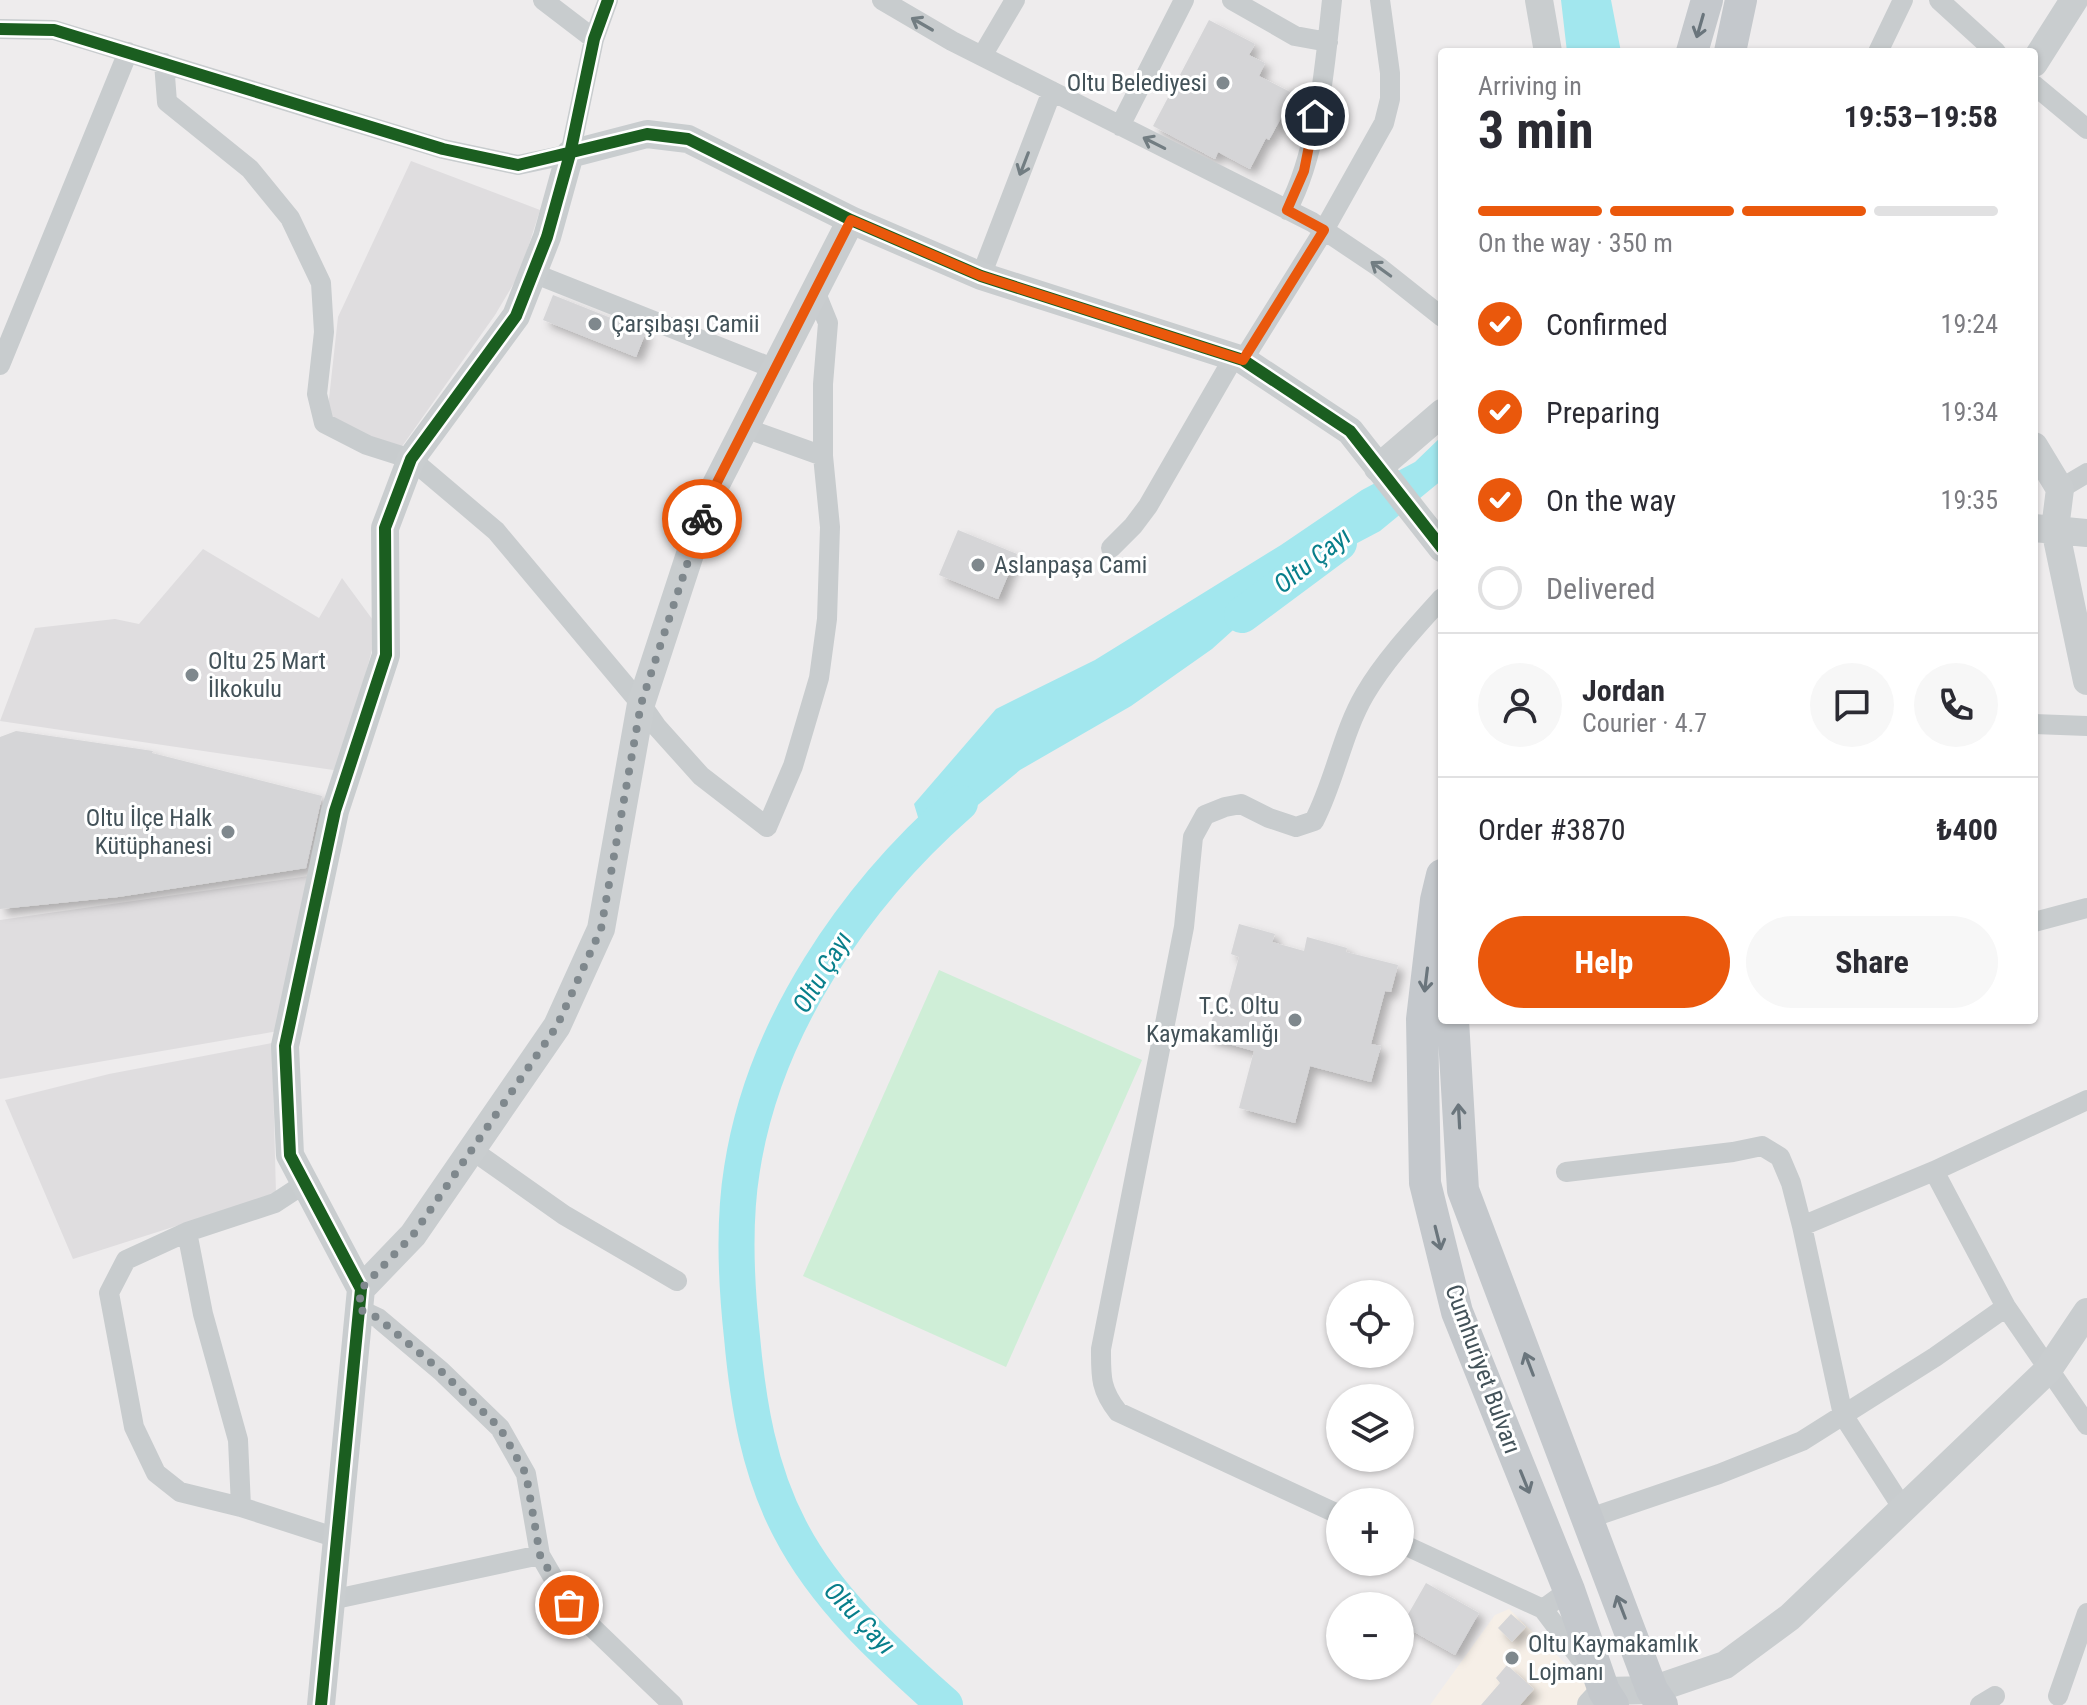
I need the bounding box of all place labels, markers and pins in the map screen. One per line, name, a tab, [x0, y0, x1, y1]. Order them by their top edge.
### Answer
place label: Oltu Belediyesi	[1067, 69, 1207, 97]
marker: Oltu Belediyesi	[1214, 74, 1232, 92]
pin	[1281, 82, 1349, 150]
place label: Çarşıbaşı Camii	[611, 310, 760, 338]
marker: Çarşıbaşı Camii	[586, 315, 604, 333]
place label: Aslanpaşa Cami	[994, 551, 1147, 579]
marker: Aslanpaşa Cami	[969, 556, 987, 574]
place label: Oltu 25 Mart İlkokulu	[208, 647, 326, 703]
marker: Oltu 25 Mart İlkokulu	[183, 666, 201, 684]
place label: Oltu İlçe Halk Kütüphanesi	[86, 804, 212, 860]
marker: Oltu İlçe Halk Kütüphanesi	[219, 823, 237, 841]
place label: T.C. Oltu Kaymakamlığı	[1146, 992, 1279, 1048]
marker: T.C. Oltu Kaymakamlığı	[1286, 1011, 1304, 1029]
pin	[535, 1571, 603, 1639]
place label: Oltu Kaymakamlık Lojmanı	[1528, 1630, 1699, 1686]
marker: Oltu Kaymakamlık Lojmanı	[1503, 1649, 1521, 1667]

